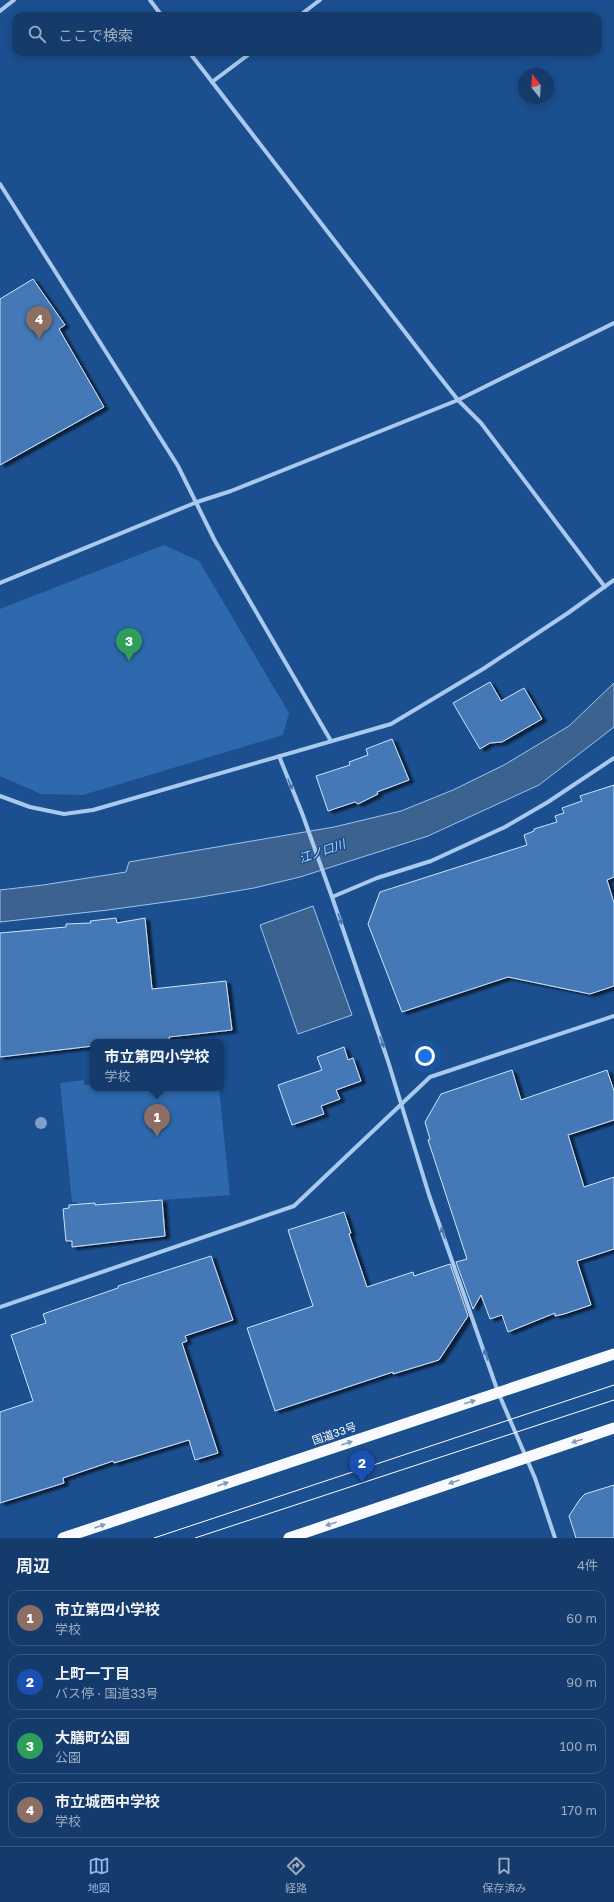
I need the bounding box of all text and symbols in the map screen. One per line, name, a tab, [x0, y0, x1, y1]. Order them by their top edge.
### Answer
search box	[12, 12, 602, 56]
icon: search	[26, 23, 48, 45]
text: ここで検索	[58, 26, 133, 44]
north arrow	[518, 68, 554, 104]
pin: 4	[26, 306, 52, 339]
pin: 3	[116, 628, 142, 661]
one-way arrow	[288, 779, 294, 791]
water label: 江ノ口川	[297, 835, 349, 866]
one-way arrow	[337, 913, 343, 925]
one-way arrow	[379, 1036, 385, 1048]
popup	[90, 1039, 224, 1091]
your location	[415, 1046, 435, 1066]
text: 市立第四小学校	[104, 1047, 210, 1065]
text: 学校	[104, 1068, 131, 1084]
pin: 1	[144, 1104, 170, 1137]
one-way arrow	[439, 1226, 445, 1238]
one-way arrow	[482, 1349, 488, 1361]
one-way arrow	[464, 1398, 476, 1404]
street label: 国道33号	[310, 1419, 358, 1447]
one-way arrow	[571, 1438, 583, 1444]
one-way arrow	[341, 1440, 353, 1446]
pin: 2	[349, 1450, 375, 1483]
one-way arrow	[447, 1479, 459, 1485]
one-way arrow	[218, 1481, 230, 1487]
one-way arrow	[324, 1521, 336, 1527]
one-way arrow	[95, 1522, 107, 1528]
text: 周辺	[16, 1555, 50, 1576]
text: 4件	[577, 1557, 598, 1573]
text: 市立第四小学校	[55, 1600, 160, 1618]
text: 1	[27, 1610, 33, 1626]
text: 60 m	[566, 1610, 597, 1626]
text: 学校	[55, 1621, 81, 1637]
text: 上町一丁目	[55, 1664, 130, 1682]
text: 2	[26, 1674, 34, 1690]
text: 90 m	[566, 1674, 597, 1690]
text: バス停 · 国道33号	[55, 1685, 159, 1701]
text: 大膳町公園	[55, 1728, 130, 1746]
text: 3	[26, 1738, 34, 1754]
text: 100 m	[560, 1738, 597, 1754]
text: 公園	[55, 1749, 81, 1765]
text: 市立城西中学校	[55, 1792, 160, 1810]
text: 4	[26, 1802, 34, 1818]
text: 170 m	[561, 1802, 597, 1818]
text: 学校	[55, 1813, 81, 1829]
tab: 地図	[88, 1855, 110, 1895]
tab: 経路	[285, 1855, 307, 1895]
tab: 保存済み	[482, 1855, 526, 1895]

